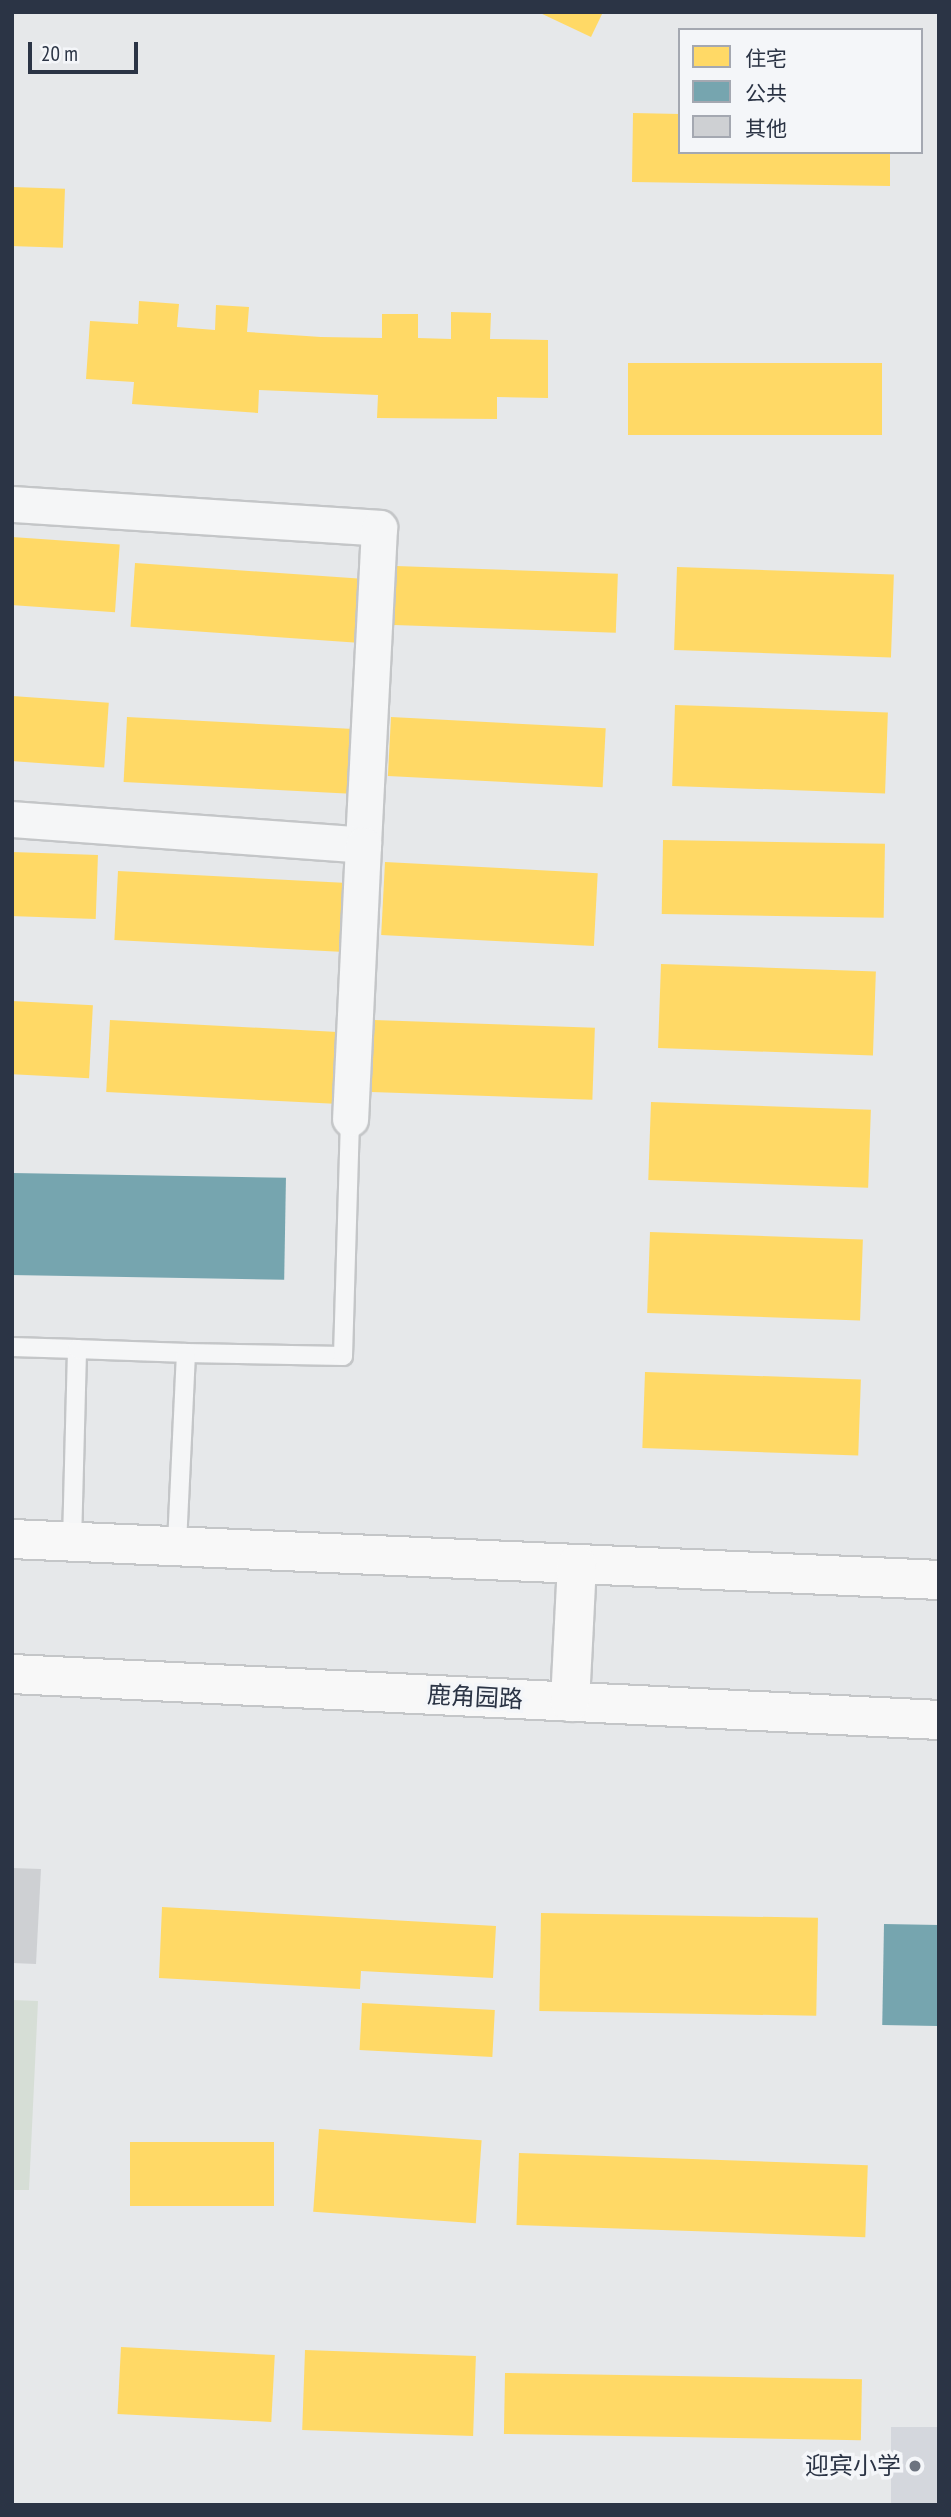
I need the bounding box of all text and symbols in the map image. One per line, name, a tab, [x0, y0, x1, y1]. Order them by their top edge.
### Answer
scale bar	[32, 28, 142, 72]
legend	[678, 28, 923, 154]
text: 20 m	[41, 40, 78, 67]
text: 住宅	[745, 45, 787, 72]
text: 公共	[745, 80, 787, 107]
text: 其他	[745, 115, 787, 142]
street label: 鹿角园路	[426, 1680, 524, 1714]
place label: 迎宾小学	[805, 2452, 901, 2480]
marker: 迎宾小学	[907, 2458, 923, 2474]

